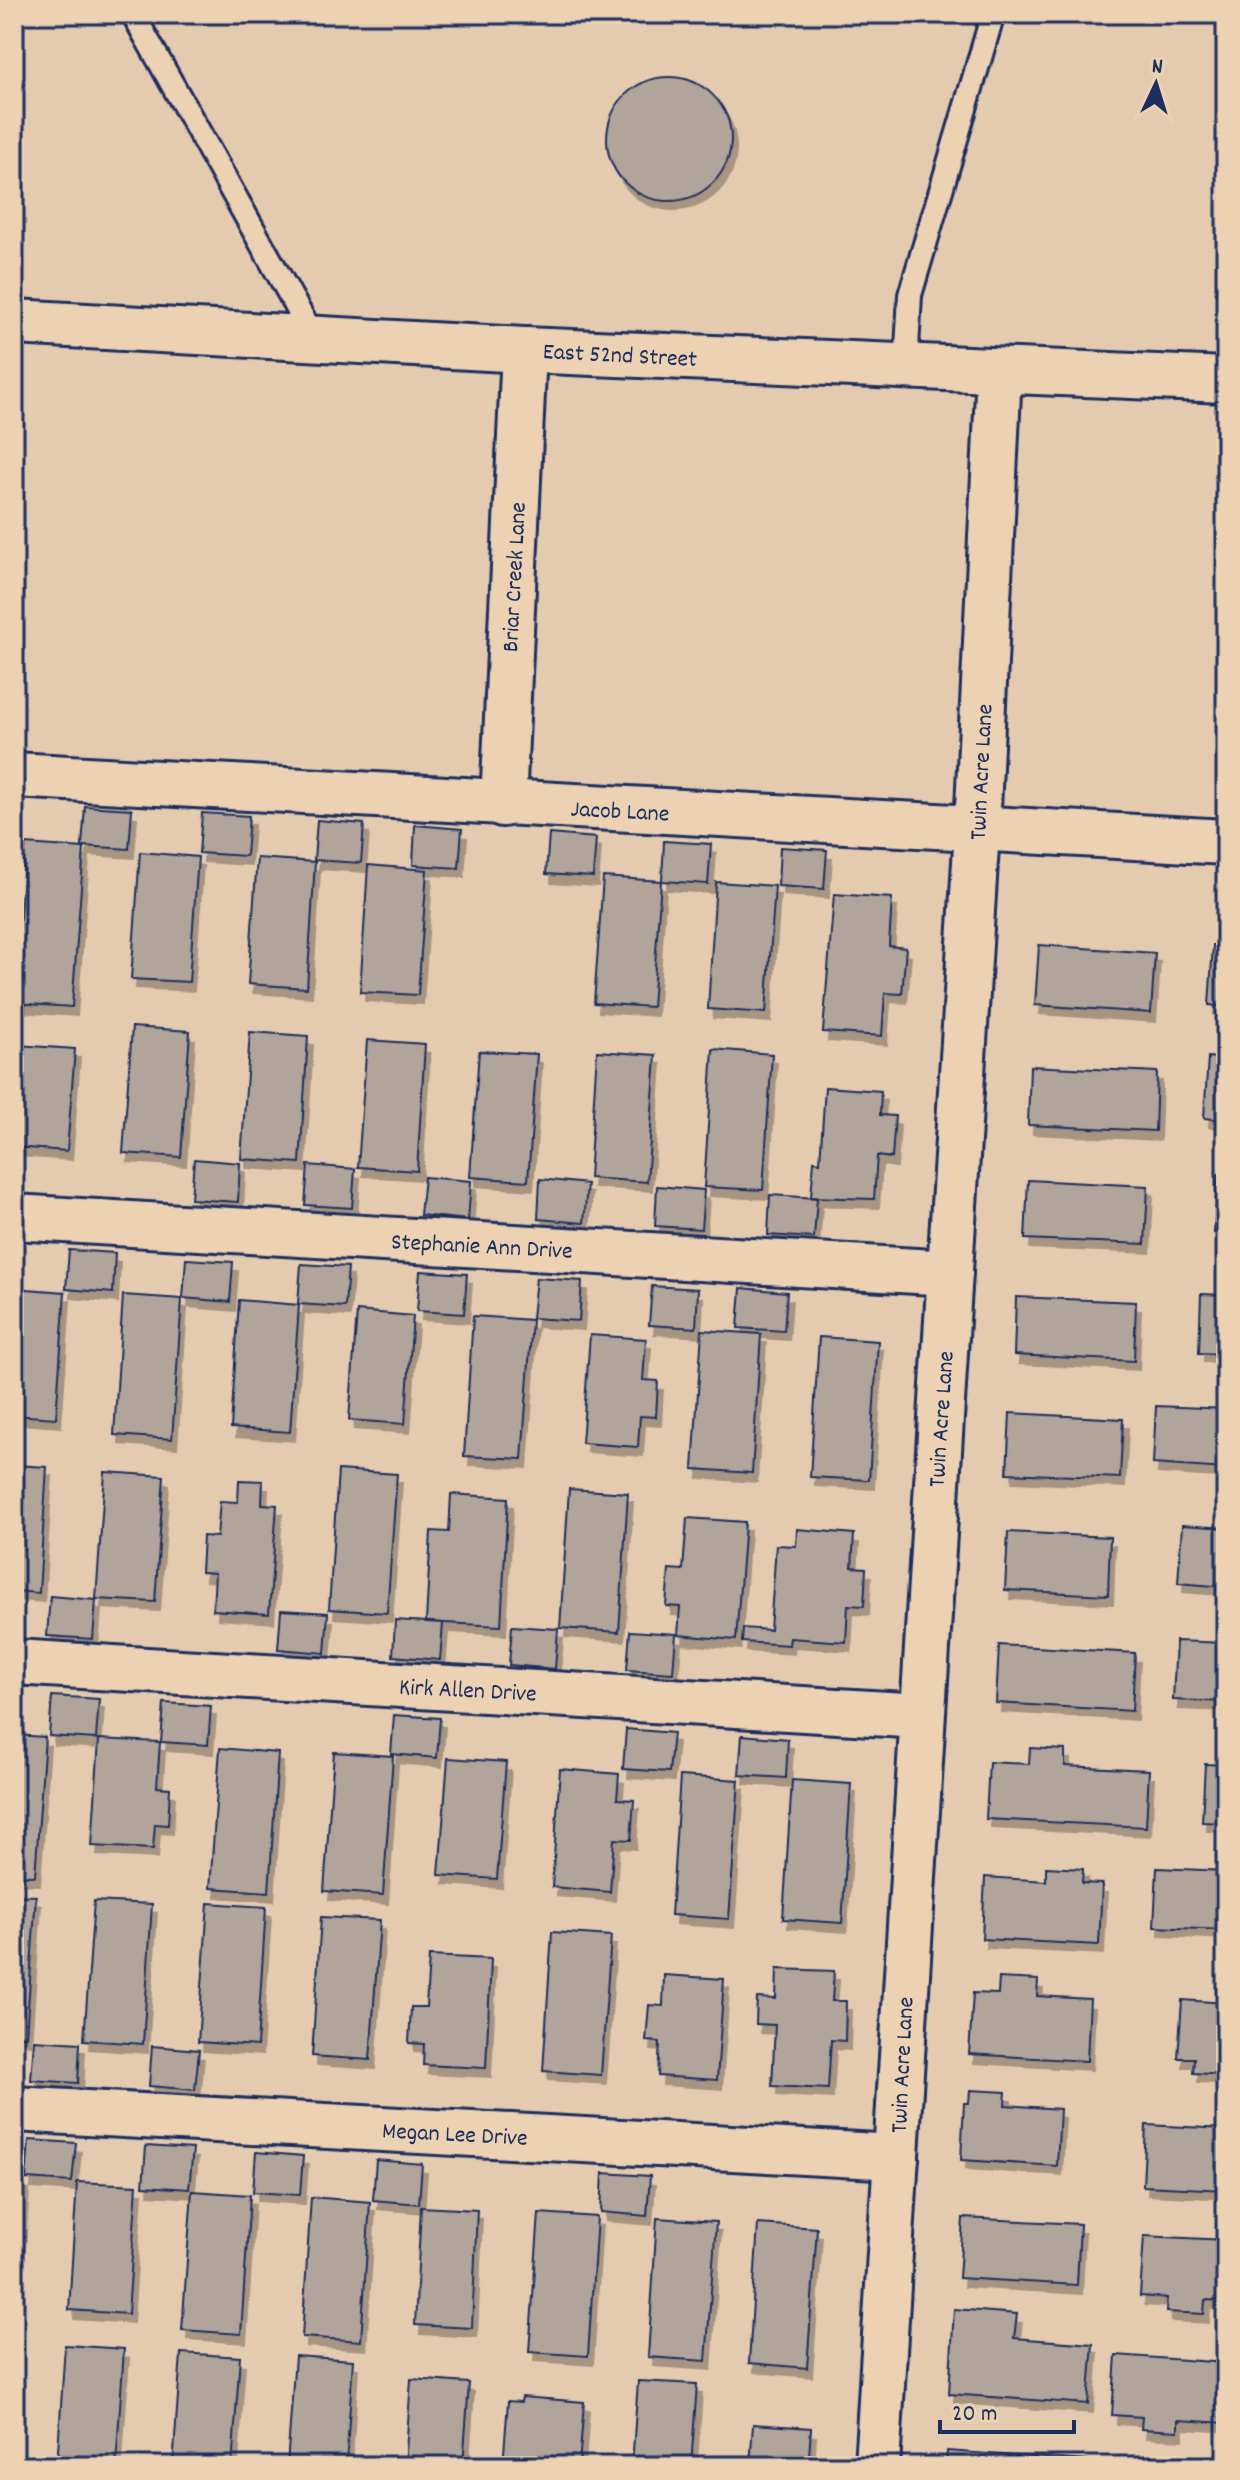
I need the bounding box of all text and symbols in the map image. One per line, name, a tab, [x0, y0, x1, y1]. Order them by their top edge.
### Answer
north arrow	[1116, 44, 1196, 124]
text: N	[1151, 52, 1164, 83]
street label: East 52nd Street	[542, 336, 698, 378]
street label: Briar Creek Lane	[495, 501, 537, 653]
street label: Twin Acre Lane	[962, 703, 1004, 841]
street label: Jacob Lane	[570, 793, 670, 833]
street label: Stephanie Ann Drive	[390, 1226, 574, 1270]
street label: Twin Acre Lane	[921, 1350, 965, 1488]
street label: Kirk Allen Drive	[398, 1671, 537, 1713]
street label: Twin Acre Lane	[883, 1996, 925, 2134]
street label: Megan Lee Drive	[381, 2115, 528, 2157]
scale bar	[940, 2384, 1074, 2434]
text: 20 m	[952, 2398, 998, 2432]

